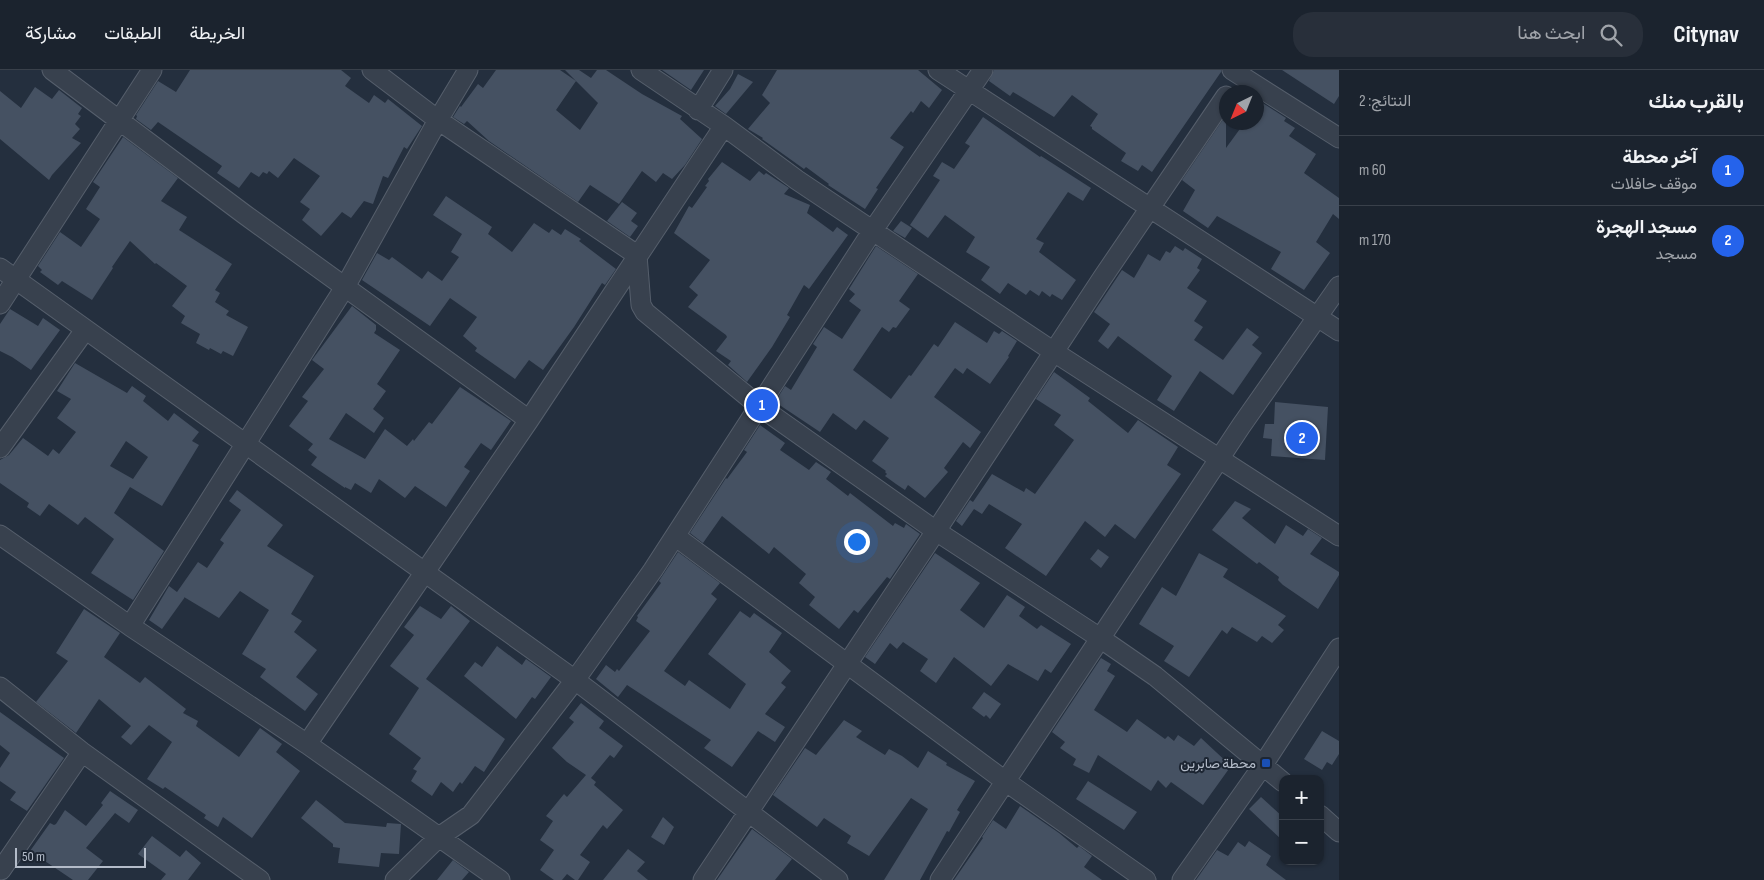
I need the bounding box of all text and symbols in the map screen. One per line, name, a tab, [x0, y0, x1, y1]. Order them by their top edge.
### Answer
search box	[1293, 12, 1643, 57]
text: Citynav	[1673, 20, 1739, 49]
icon: search	[1597, 21, 1625, 49]
text: ابحث هنا	[1517, 22, 1585, 45]
text: مشاركة	[25, 23, 76, 44]
text: الطبقات	[104, 23, 161, 44]
text: الخريطة	[189, 23, 245, 44]
north arrow	[1219, 85, 1264, 130]
text: بالقرب منك	[1649, 89, 1744, 114]
text: النتائج: 2	[1359, 92, 1411, 111]
text: آخر محطة	[1622, 146, 1697, 169]
text: 60 m	[1359, 161, 1386, 180]
text: 1	[1725, 161, 1731, 180]
text: موقف حافلات	[1611, 175, 1697, 194]
text: مسجد الهجرة	[1596, 216, 1697, 239]
text: 170 m	[1359, 231, 1391, 250]
text: 2	[1725, 231, 1732, 250]
text: مسجد	[1656, 245, 1697, 264]
pin: 1	[746, 386, 778, 424]
pin: 2	[1286, 419, 1318, 457]
your location	[844, 529, 870, 555]
place label: محطة صابرين	[1180, 755, 1256, 772]
marker: محطة صابرين	[1260, 757, 1272, 769]
map controls	[1279, 775, 1324, 865]
button: +	[1279, 775, 1324, 820]
button: −	[1279, 820, 1324, 865]
scale bar	[15, 845, 146, 868]
text: 50 m	[22, 848, 45, 865]

